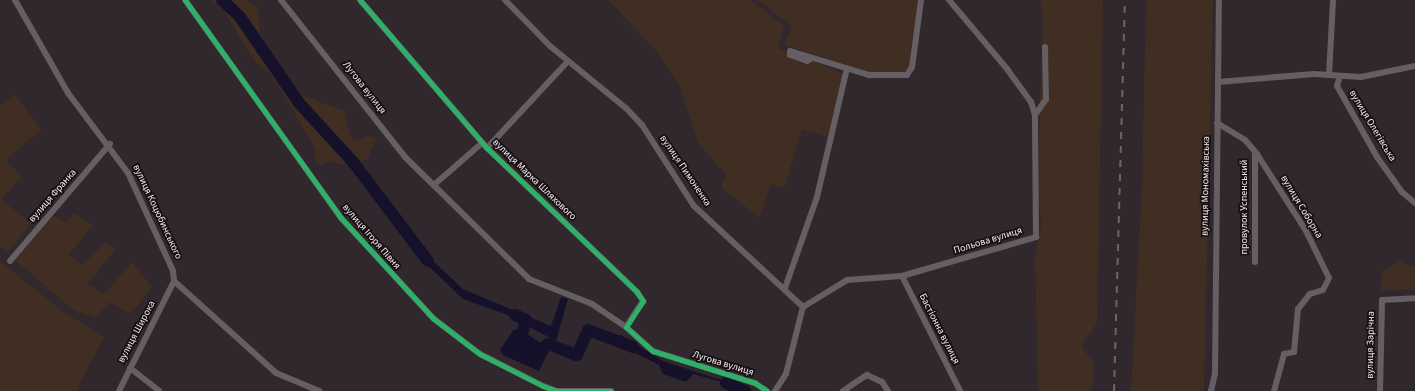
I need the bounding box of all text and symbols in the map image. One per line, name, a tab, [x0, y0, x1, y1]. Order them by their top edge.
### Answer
street label: Лугова вулиця	[340, 59, 388, 117]
street label: вулиця Олегівська	[1346, 88, 1398, 164]
street label: вулиця Пимоненка	[657, 133, 713, 209]
street label: вулиця Мономахівська	[1199, 136, 1213, 236]
street label: вулиця Марка Шляхового	[490, 137, 578, 223]
street label: провулок Успенський	[1239, 160, 1251, 254]
street label: вулиця Коцюбинського	[130, 163, 184, 261]
street label: вулиця Франка	[27, 167, 79, 225]
street label: вулиця Соборна	[1277, 173, 1325, 241]
street label: вулиця Ігоря Півня	[339, 202, 403, 272]
street label: Польова вулиця	[952, 225, 1024, 257]
street label: Бастіонна вулиця	[916, 292, 962, 366]
street label: вулиця Широка	[116, 299, 158, 365]
street label: вулиця Зарічна	[1364, 311, 1378, 379]
street label: Лугова вулиця	[691, 349, 755, 379]

